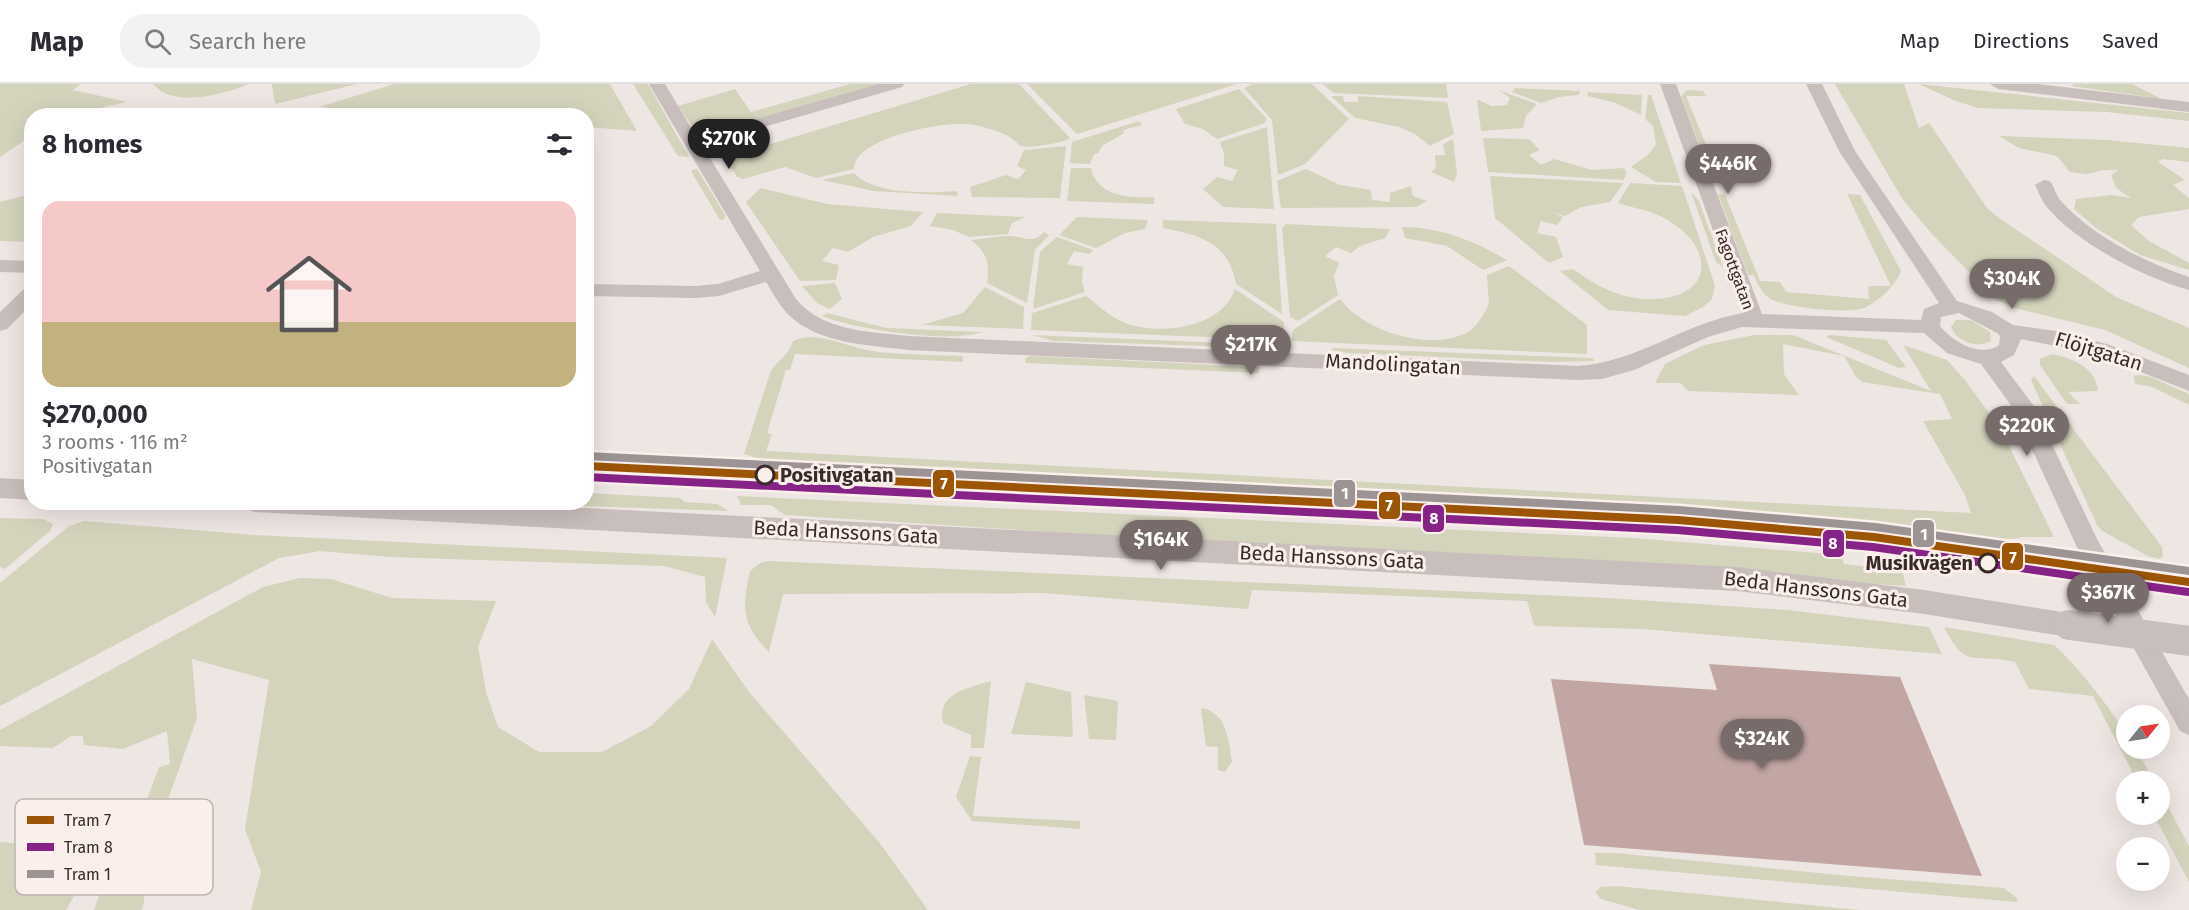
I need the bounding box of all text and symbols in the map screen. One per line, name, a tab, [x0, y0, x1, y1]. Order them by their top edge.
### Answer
search box	[120, 14, 540, 68]
text: Map	[30, 25, 84, 58]
icon: search	[141, 25, 174, 58]
text: Search here	[189, 28, 307, 55]
text: Map	[1900, 28, 1940, 54]
text: Directions	[1973, 28, 2069, 54]
text: Saved	[2102, 28, 2159, 54]
pin: $270K	[687, 119, 771, 170]
text: $270K	[702, 126, 756, 150]
icon: filters	[543, 128, 576, 161]
text: 8 homes	[42, 129, 142, 160]
pin: $446K	[1686, 144, 1770, 195]
text: $446K	[1699, 151, 1757, 175]
street label: Fagottgatan	[1711, 226, 1758, 312]
icon: home	[255, 240, 363, 348]
pin: $304K	[1970, 259, 2054, 310]
text: $304K	[1983, 266, 2041, 290]
pin: $217K	[1209, 325, 1293, 376]
street label: Flöjtgatan	[2052, 326, 2146, 376]
text: $217K	[1225, 332, 1277, 356]
street label: Mandolingatan	[1325, 348, 1461, 380]
text: $270,000	[42, 399, 148, 430]
pin: $220K	[1985, 406, 2069, 457]
text: $220K	[1999, 413, 2055, 437]
text: 3 rooms · 116 m²	[42, 430, 188, 454]
text: Positivgatan	[42, 454, 153, 478]
place label: Positivgatan	[780, 463, 893, 487]
marker: Positivgatan	[755, 465, 775, 485]
line badge: 7	[932, 469, 955, 498]
text: 7	[940, 474, 948, 493]
line badge: 1	[1333, 479, 1356, 508]
text: 1	[1341, 484, 1349, 503]
line badge: 7	[1378, 491, 1401, 520]
text: 7	[1385, 496, 1393, 515]
line badge: 8	[1422, 504, 1445, 533]
text: 8	[1429, 509, 1439, 528]
street label: Beda Hanssons Gata	[753, 515, 939, 549]
line badge: 1	[1912, 519, 1935, 548]
pin: $164K	[1119, 520, 1203, 571]
text: 1	[1920, 525, 1928, 544]
text: $164K	[1134, 527, 1188, 551]
line badge: 8	[1822, 529, 1845, 558]
text: 8	[1828, 534, 1838, 553]
street label: Beda Hanssons Gata	[1239, 540, 1425, 574]
line badge: 7	[2001, 542, 2024, 571]
text: 7	[2009, 548, 2017, 567]
place label: Musikvägen	[1866, 551, 1973, 575]
marker: Musikvägen	[1978, 553, 1998, 573]
street label: Beda Hanssons Gata	[1723, 566, 1909, 612]
pin: $367K	[2066, 573, 2150, 624]
text: $367K	[2081, 580, 2135, 604]
north arrow	[2116, 705, 2170, 759]
map controls	[2116, 705, 2170, 891]
pin: $324K	[1720, 719, 1804, 770]
text: $324K	[1735, 726, 1789, 750]
button: +	[2116, 771, 2170, 825]
legend	[15, 799, 213, 895]
text: Tram 7	[64, 811, 111, 830]
button: −	[2116, 837, 2170, 891]
text: Tram 8	[64, 838, 113, 857]
text: Tram 1	[64, 865, 111, 884]

